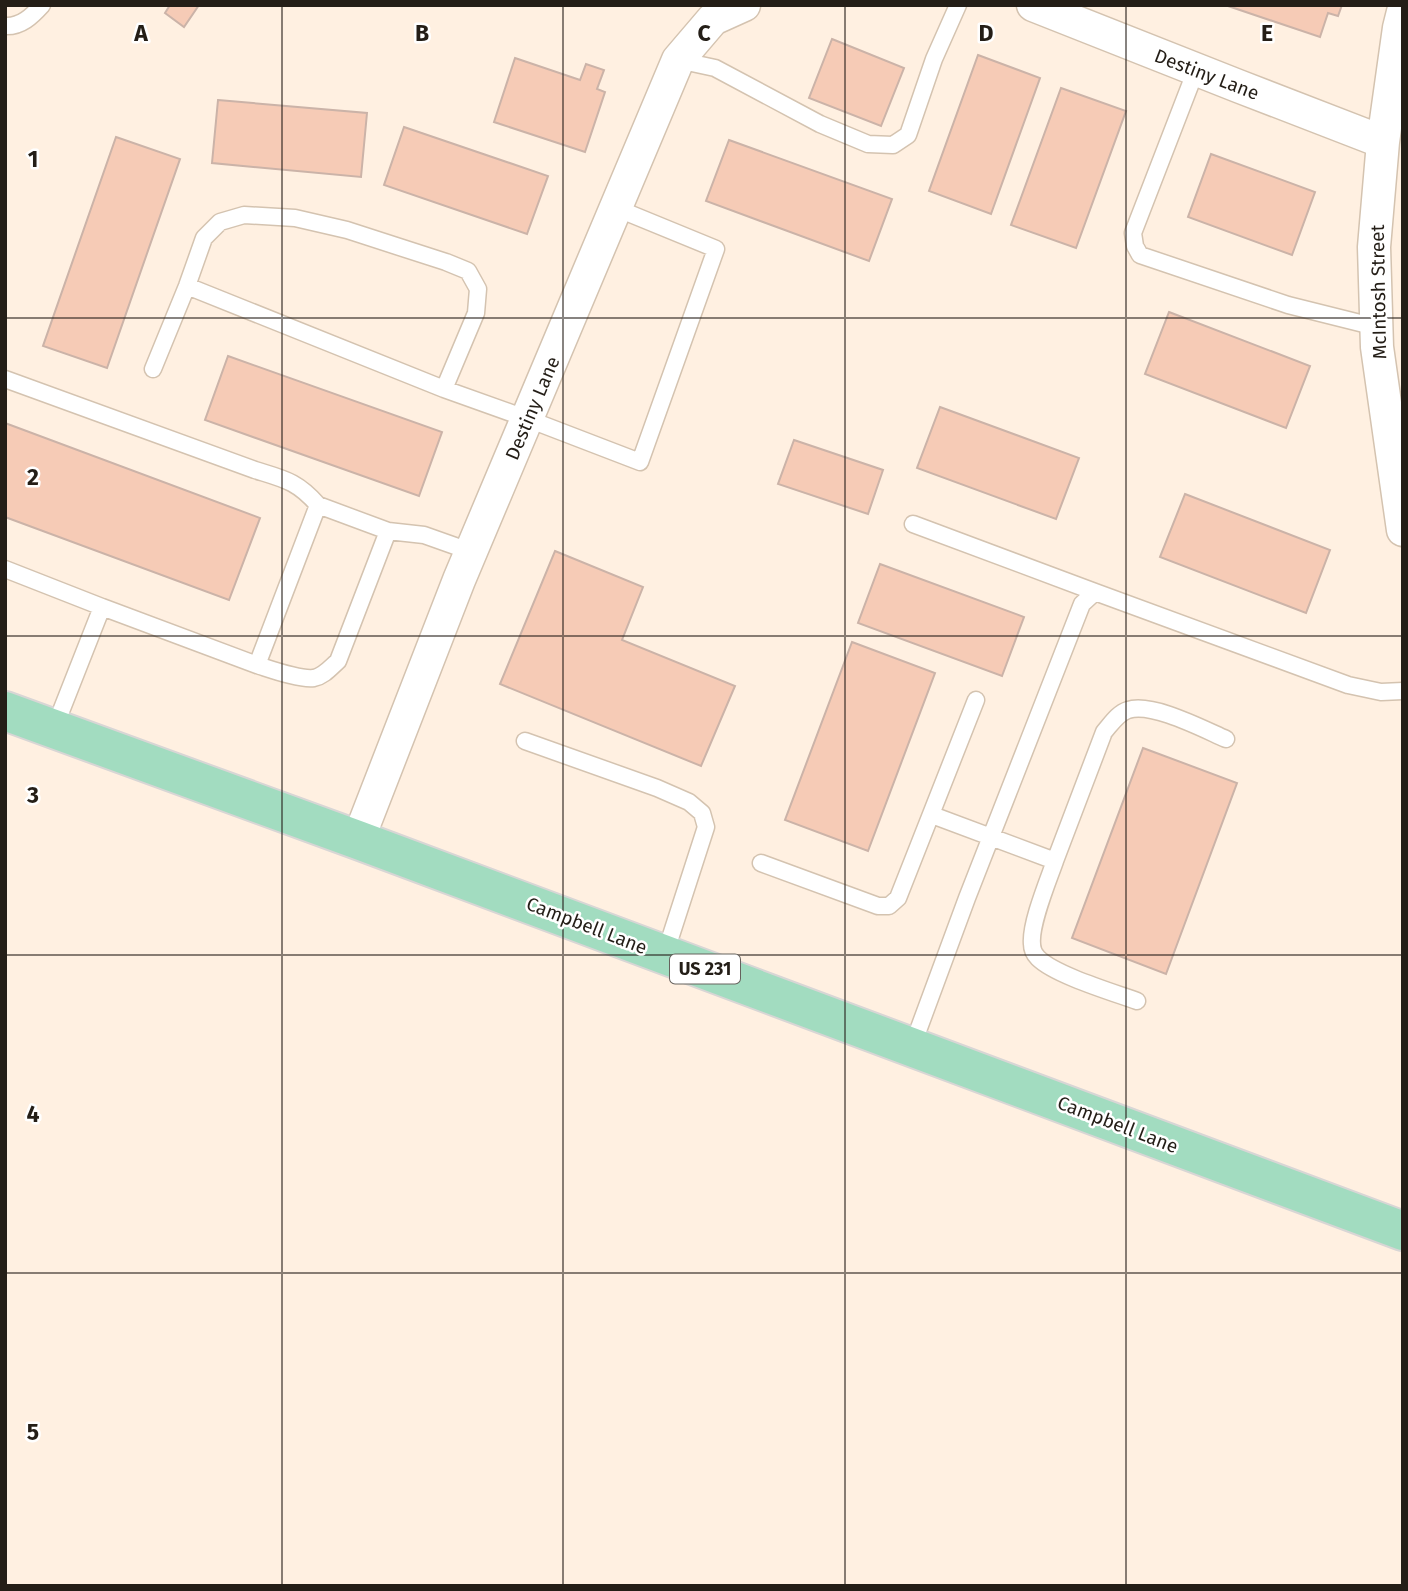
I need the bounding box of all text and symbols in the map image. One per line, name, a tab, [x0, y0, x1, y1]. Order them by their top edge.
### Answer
text: A	[133, 19, 148, 47]
text: B	[415, 19, 429, 47]
text: C	[697, 19, 711, 47]
text: D	[979, 19, 994, 47]
text: E	[1261, 19, 1273, 47]
street label: Destiny Lane	[1151, 44, 1262, 105]
text: 1	[28, 145, 38, 173]
street label: McIntosh Street	[1366, 224, 1391, 360]
street label: Destiny Lane	[500, 353, 565, 463]
text: 2	[27, 463, 39, 491]
text: 3	[26, 781, 39, 809]
street label: Campbell Lane	[523, 892, 650, 959]
road number: US 231	[670, 954, 740, 984]
street label: Campbell Lane	[1054, 1091, 1181, 1158]
text: 4	[27, 1100, 40, 1128]
text: 5	[27, 1418, 39, 1446]

